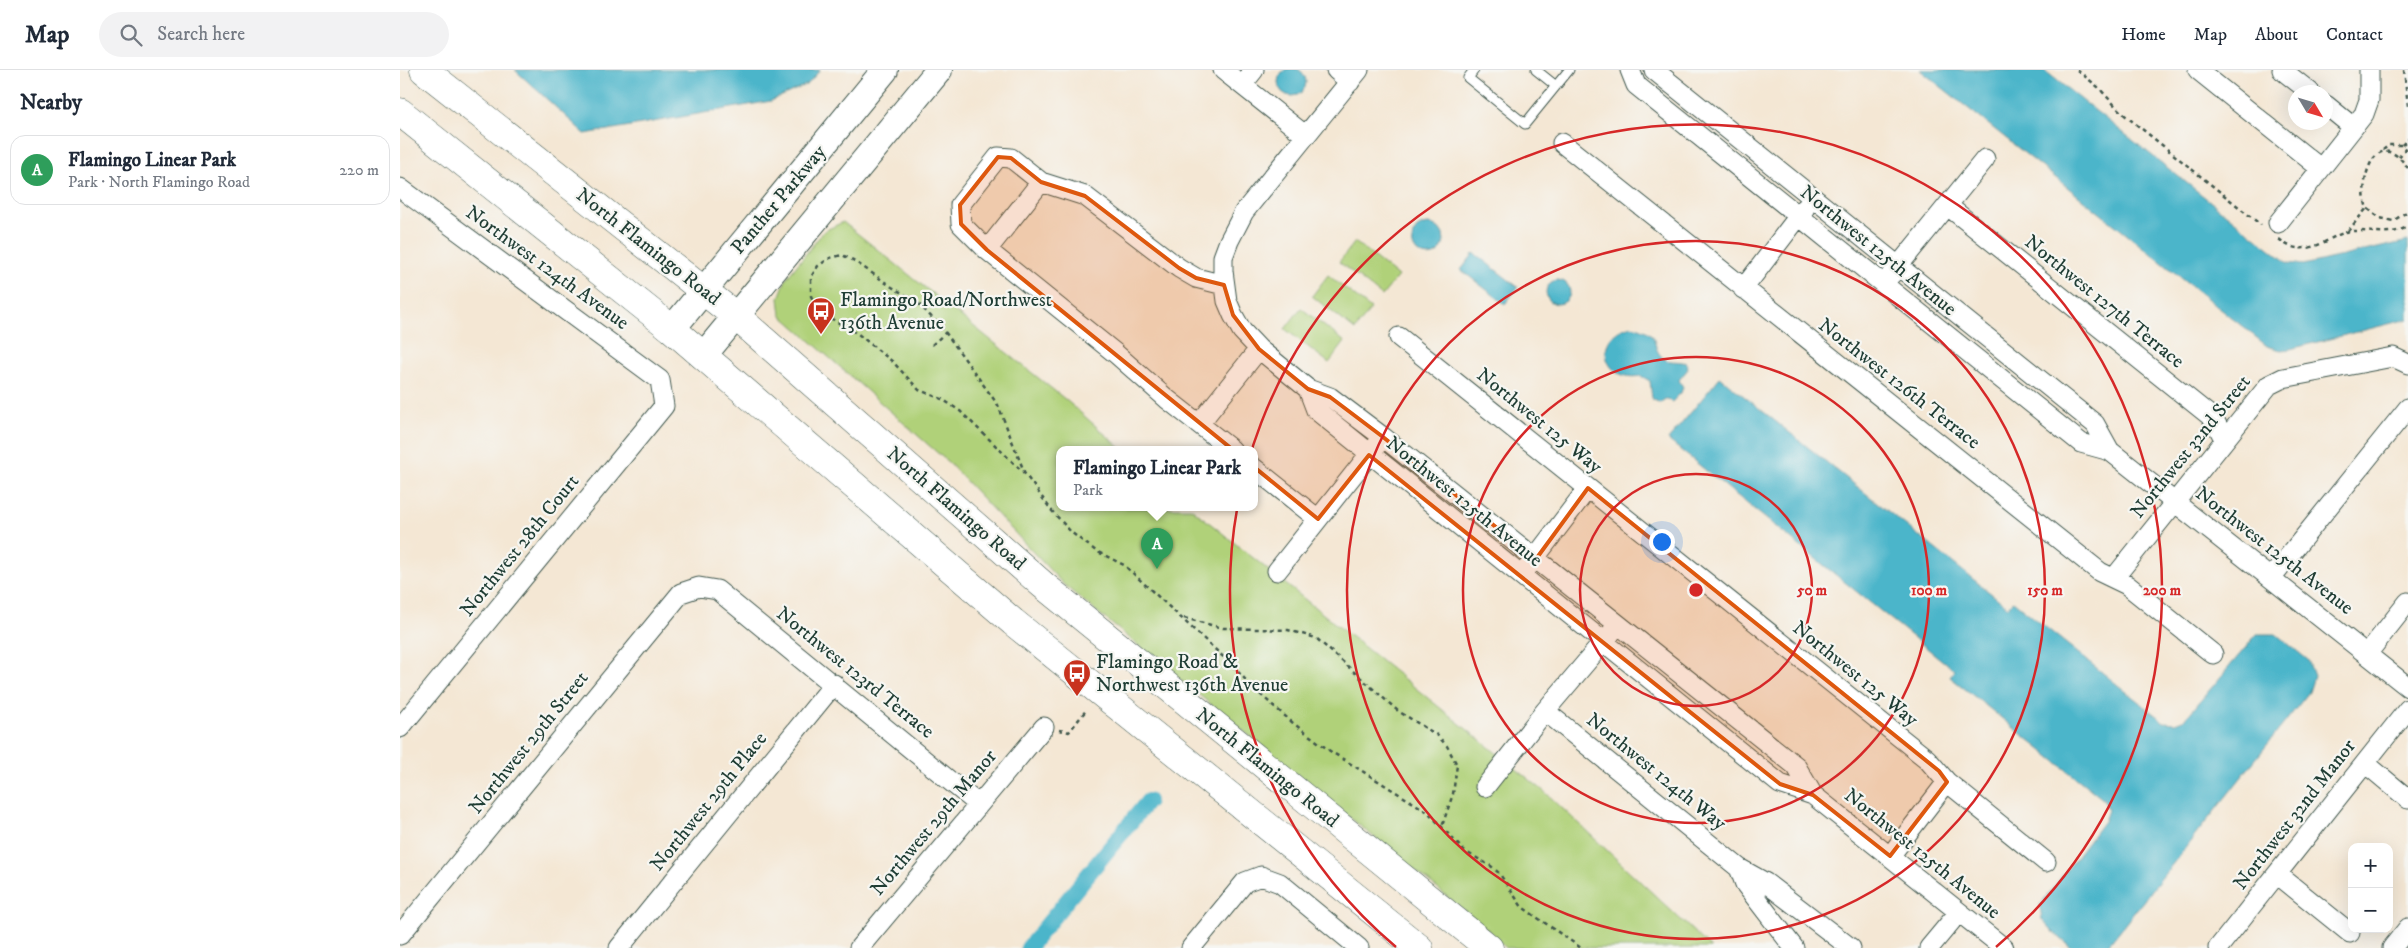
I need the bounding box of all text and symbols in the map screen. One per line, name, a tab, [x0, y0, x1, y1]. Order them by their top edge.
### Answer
search box	[99, 12, 449, 57]
text: Map	[25, 20, 69, 50]
icon: search	[117, 21, 145, 49]
text: Search here	[157, 23, 245, 46]
text: Home	[2121, 24, 2166, 46]
text: Map	[2194, 24, 2227, 46]
text: About	[2255, 24, 2298, 46]
text: Contact	[2326, 24, 2383, 46]
north arrow	[2288, 85, 2333, 130]
text: Nearby	[20, 90, 82, 116]
street label: Panther Parkway	[726, 140, 832, 260]
text: Flamingo Linear Park	[68, 149, 236, 172]
text: A	[32, 160, 42, 180]
text: 220 m	[339, 160, 379, 180]
text: Park · North Flamingo Road	[68, 172, 250, 192]
street label: Northwest 125th Avenue	[1795, 180, 1961, 322]
street label: North Flamingo Road	[571, 183, 725, 311]
street label: Northwest 124th Avenue	[460, 200, 634, 336]
street label: Northwest 127th Terrace	[2019, 230, 2189, 374]
place label: Flamingo Road/Northwest 136th Avenue	[840, 288, 1052, 336]
bus stop icon: Flamingo Road/Northwest 136th Avenue	[806, 296, 836, 335]
street label: Northwest 126th Terrace	[1813, 313, 1985, 455]
street label: Northwest 125 Way	[1471, 363, 1607, 480]
street label: Northwest 32nd Street	[2125, 370, 2257, 524]
street label: Northwest 125th Avenue	[1381, 431, 1547, 573]
street label: North Flamingo Road	[881, 442, 1031, 576]
popup	[1056, 446, 1258, 511]
text: Flamingo Linear Park	[1073, 457, 1241, 480]
street label: Northwest 28th Court	[455, 470, 585, 622]
text: Park	[1073, 480, 1103, 500]
street label: Northwest 125th Avenue	[2190, 481, 2358, 621]
pin: A	[1141, 528, 1173, 569]
your location	[1649, 529, 1675, 555]
centre of rings	[1687, 581, 1705, 599]
text: 50 m	[1796, 581, 1828, 600]
text: 100 m	[1911, 581, 1948, 600]
text: 150 m	[2027, 581, 2063, 600]
text: 200 m	[2143, 581, 2182, 600]
street label: Northwest 123rd Terrace	[771, 602, 939, 744]
street label: Northwest 125 Way	[1787, 616, 1923, 733]
place label: Flamingo Road & Northwest 136th Avenue	[1096, 650, 1288, 698]
bus stop icon: Flamingo Road & Northwest 136th Avenue	[1062, 658, 1092, 697]
street label: Northwest 29th Street	[464, 667, 594, 819]
street label: North Flamingo Road	[1190, 703, 1344, 833]
street label: Northwest 124th Way	[1581, 708, 1732, 837]
street label: Northwest 29th Place	[645, 727, 773, 877]
street label: Northwest 32nd Manor	[2228, 734, 2362, 895]
street label: Northwest 29th Manor	[865, 744, 1003, 901]
street label: Northwest 125th Avenue	[1839, 783, 2005, 925]
map controls	[2348, 843, 2393, 933]
button: +	[2348, 843, 2393, 888]
button: −	[2348, 888, 2393, 933]

